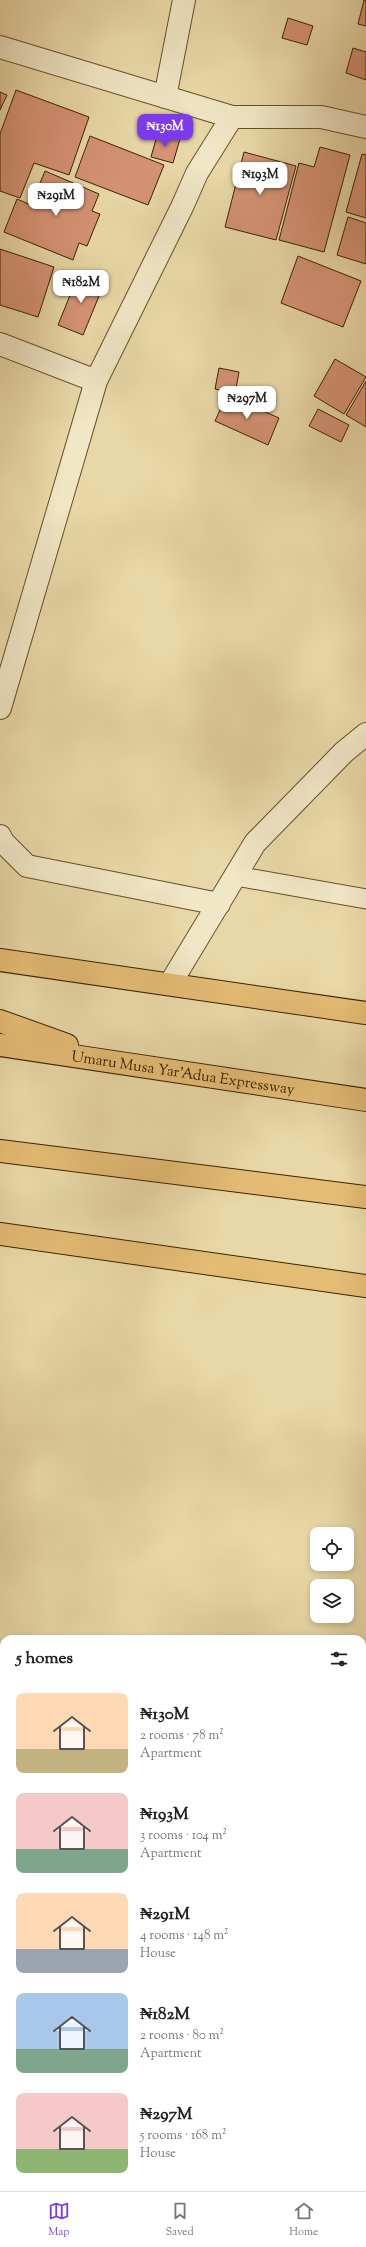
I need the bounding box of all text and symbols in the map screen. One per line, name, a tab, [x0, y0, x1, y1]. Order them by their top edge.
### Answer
pin: ₦130M	[137, 114, 193, 148]
text: ₦130M	[146, 118, 184, 136]
pin: ₦193M	[232, 162, 288, 196]
text: ₦193M	[241, 166, 279, 184]
pin: ₦291M	[28, 183, 84, 217]
text: ₦291M	[37, 187, 75, 205]
pin: ₦182M	[53, 270, 109, 304]
text: ₦182M	[62, 274, 100, 292]
pin: ₦297M	[219, 386, 275, 420]
text: ₦297M	[227, 390, 267, 408]
street label: Umaru Musa Yar'Adua Expressway	[70, 1047, 296, 1101]
map controls	[310, 1527, 354, 1623]
button: locate	[310, 1527, 354, 1571]
button: layers	[310, 1579, 354, 1623]
text: 5 homes	[16, 1647, 73, 1671]
icon: filters	[328, 1648, 350, 1670]
text: ₦130M	[140, 1703, 189, 1727]
icon: home	[48, 1709, 96, 1757]
text: 2 rooms · 78 m²	[140, 1727, 224, 1745]
text: Apartment	[140, 1745, 201, 1763]
text: ₦193M	[140, 1803, 189, 1827]
icon: home	[48, 1809, 96, 1857]
text: 3 rooms · 104 m²	[140, 1827, 227, 1845]
text: Apartment	[140, 1845, 201, 1863]
text: ₦291M	[140, 1903, 190, 1927]
icon: home	[48, 1909, 96, 1957]
text: 4 rooms · 148 m²	[140, 1927, 228, 1945]
text: House	[140, 1945, 176, 1963]
text: ₦182M	[140, 2003, 190, 2027]
icon: home	[48, 2009, 96, 2057]
text: 2 rooms · 80 m²	[140, 2027, 224, 2045]
text: Apartment	[140, 2045, 201, 2063]
text: ₦297M	[140, 2103, 192, 2127]
icon: home	[48, 2109, 96, 2157]
text: 5 rooms · 168 m²	[140, 2127, 226, 2145]
text: House	[140, 2145, 176, 2163]
tab: Map	[48, 2200, 70, 2240]
tab: Saved	[165, 2200, 194, 2240]
tab: Home	[289, 2200, 318, 2240]

